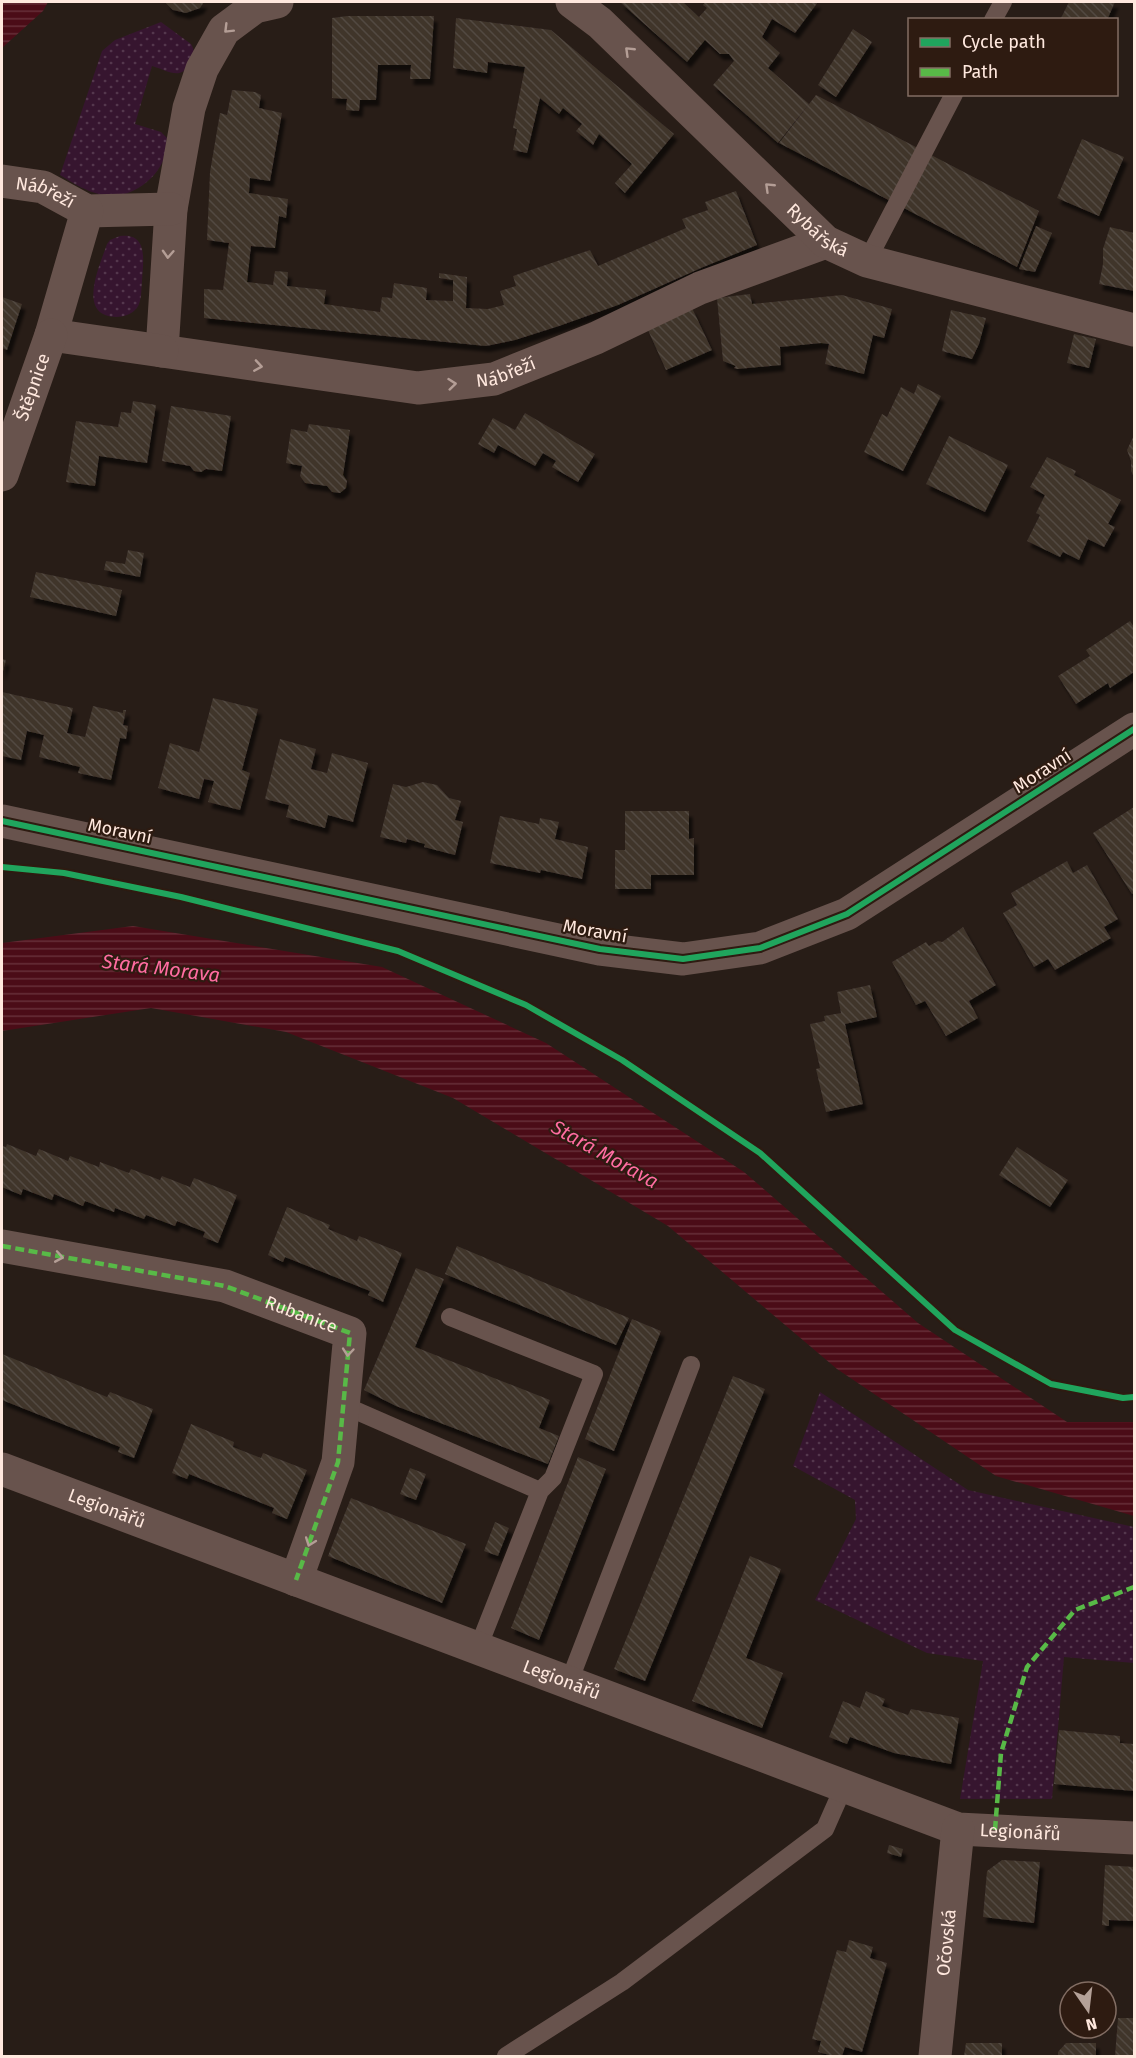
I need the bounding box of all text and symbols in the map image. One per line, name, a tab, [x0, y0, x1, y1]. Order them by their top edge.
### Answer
legend	[908, 18, 1118, 96]
one-way arrow	[224, 22, 235, 33]
text: Cycle path	[962, 31, 1046, 53]
one-way arrow	[625, 47, 635, 58]
text: Path	[962, 61, 998, 83]
street label: Nábřeží	[14, 172, 79, 213]
one-way arrow	[765, 183, 775, 194]
street label: Rybářská	[782, 199, 852, 262]
one-way arrow	[161, 250, 174, 259]
street label: Štěpnice	[11, 350, 55, 424]
street label: Nábřeží	[475, 352, 539, 392]
one-way arrow	[254, 359, 263, 371]
one-way arrow	[447, 378, 456, 391]
street label: Moravní	[1009, 744, 1075, 798]
street label: Moravní	[86, 813, 154, 849]
street label: Moravní	[561, 915, 629, 947]
water label: Stará Morava	[100, 949, 221, 987]
water label: Stará Morava	[546, 1114, 663, 1193]
one-way arrow	[54, 1250, 64, 1262]
street label: Rubanice	[262, 1291, 340, 1338]
one-way arrow	[342, 1348, 355, 1357]
street label: Legionářů	[65, 1484, 149, 1533]
one-way arrow	[304, 1536, 317, 1547]
street label: Legionářů	[520, 1655, 603, 1704]
street label: Legionářů	[979, 1819, 1061, 1845]
street label: Očovská	[932, 1908, 961, 1977]
north arrow	[1058, 1980, 1118, 2040]
text: N	[1084, 2014, 1099, 2035]

